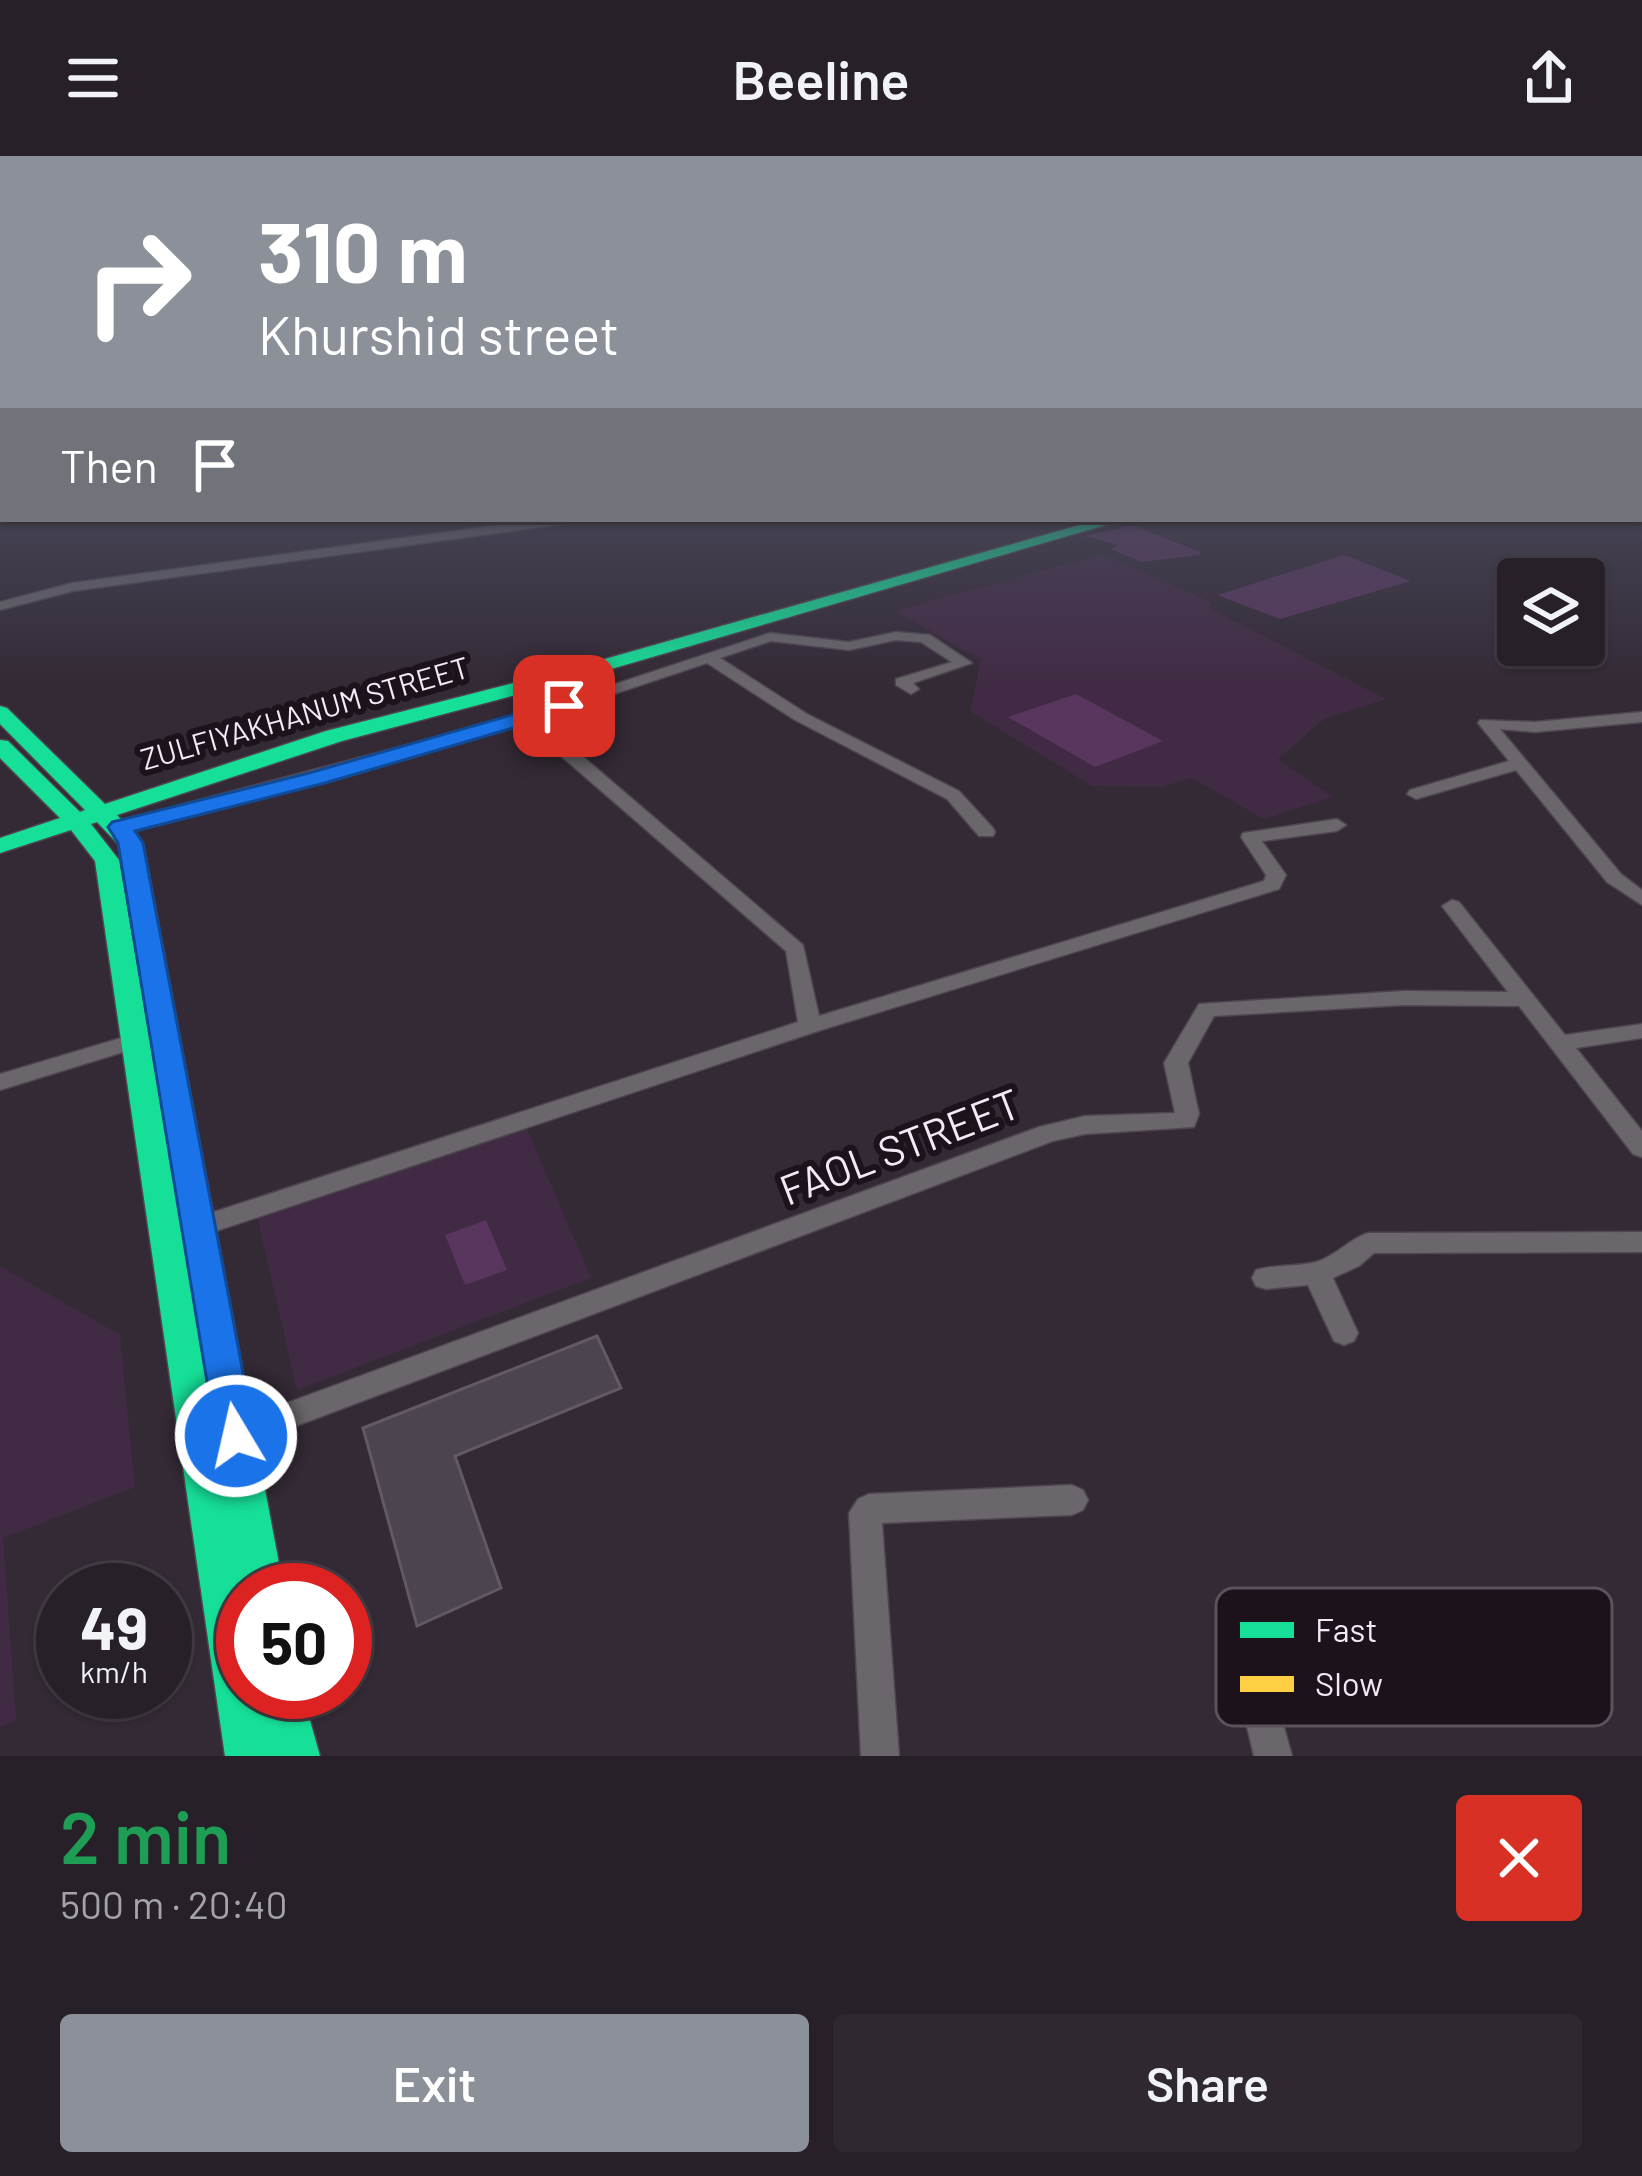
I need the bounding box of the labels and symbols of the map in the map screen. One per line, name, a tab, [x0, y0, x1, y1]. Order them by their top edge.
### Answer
street label: ZULFIYAKHANUM STREET	[136, 648, 473, 776]
pin	[513, 655, 615, 757]
street label: FAOL STREET	[772, 1076, 1026, 1214]
position arrow	[173, 1373, 299, 1499]
speed limit sign: 50	[216, 1563, 372, 1719]
legend	[1216, 1588, 1612, 1726]
text: Fast	[1315, 1609, 1377, 1649]
text: Slow	[1315, 1663, 1383, 1703]

